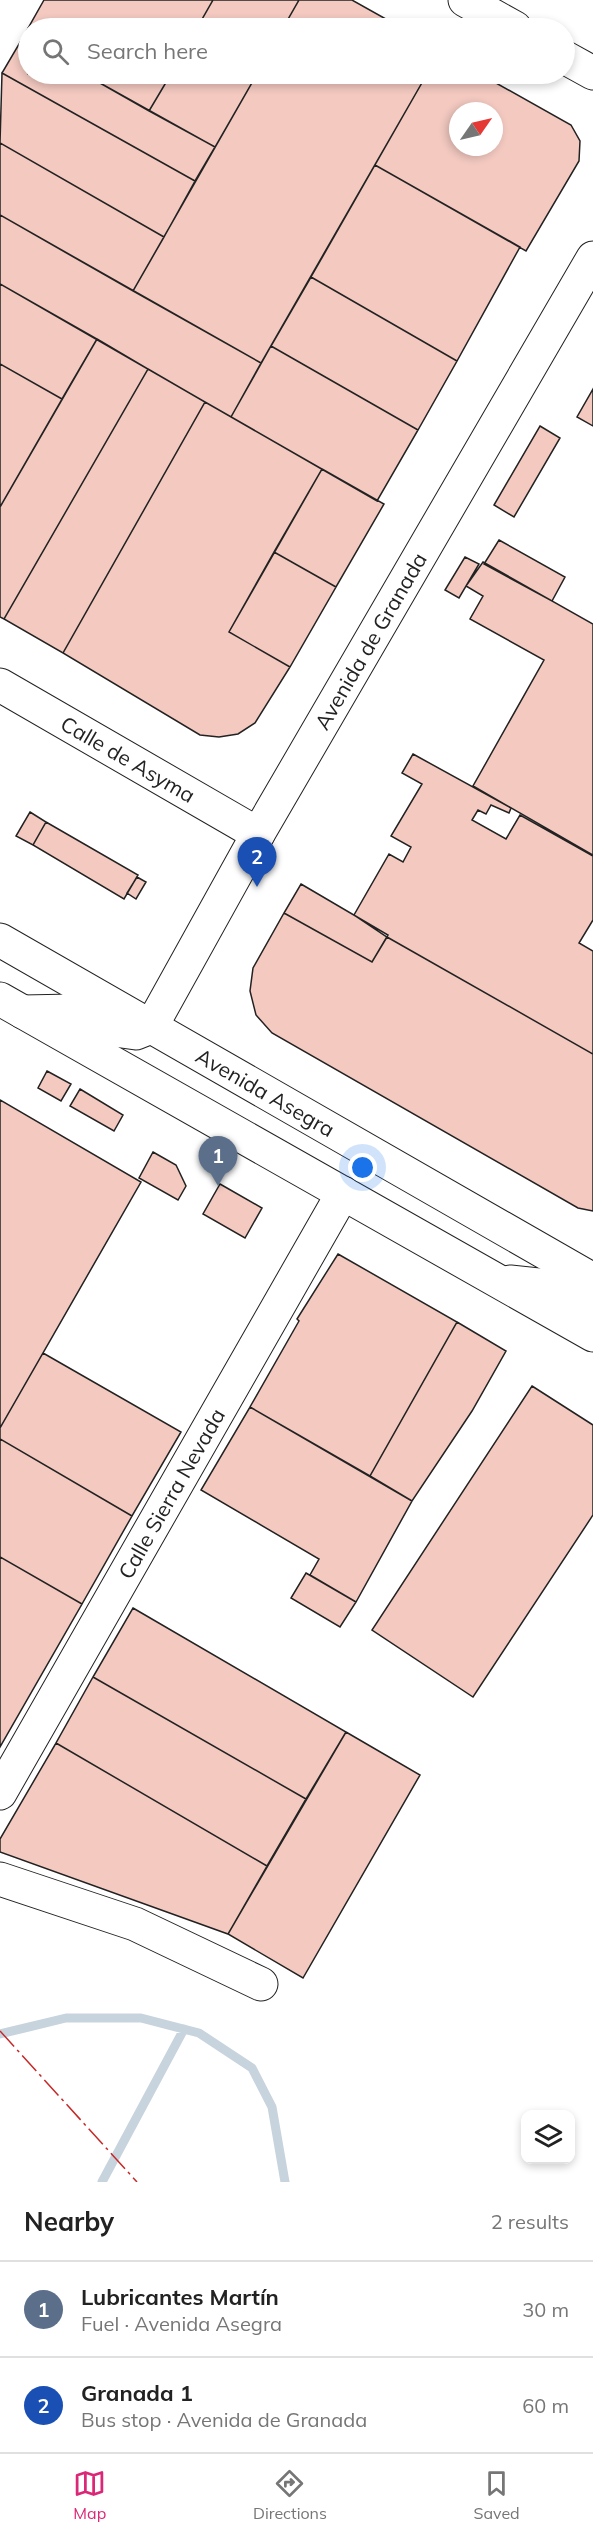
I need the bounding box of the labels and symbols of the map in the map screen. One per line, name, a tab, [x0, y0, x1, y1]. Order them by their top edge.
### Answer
north arrow	[449, 102, 503, 156]
street label: Avenida de Granada	[309, 548, 432, 734]
street label: Calle de Asyma	[56, 710, 200, 808]
pin: 2	[238, 838, 276, 887]
street label: Avenida Asegra	[192, 1042, 339, 1142]
pin: 1	[198, 1136, 238, 1186]
your location	[348, 1153, 377, 1182]
street label: Calle Sierra Nevada	[112, 1404, 230, 1583]

